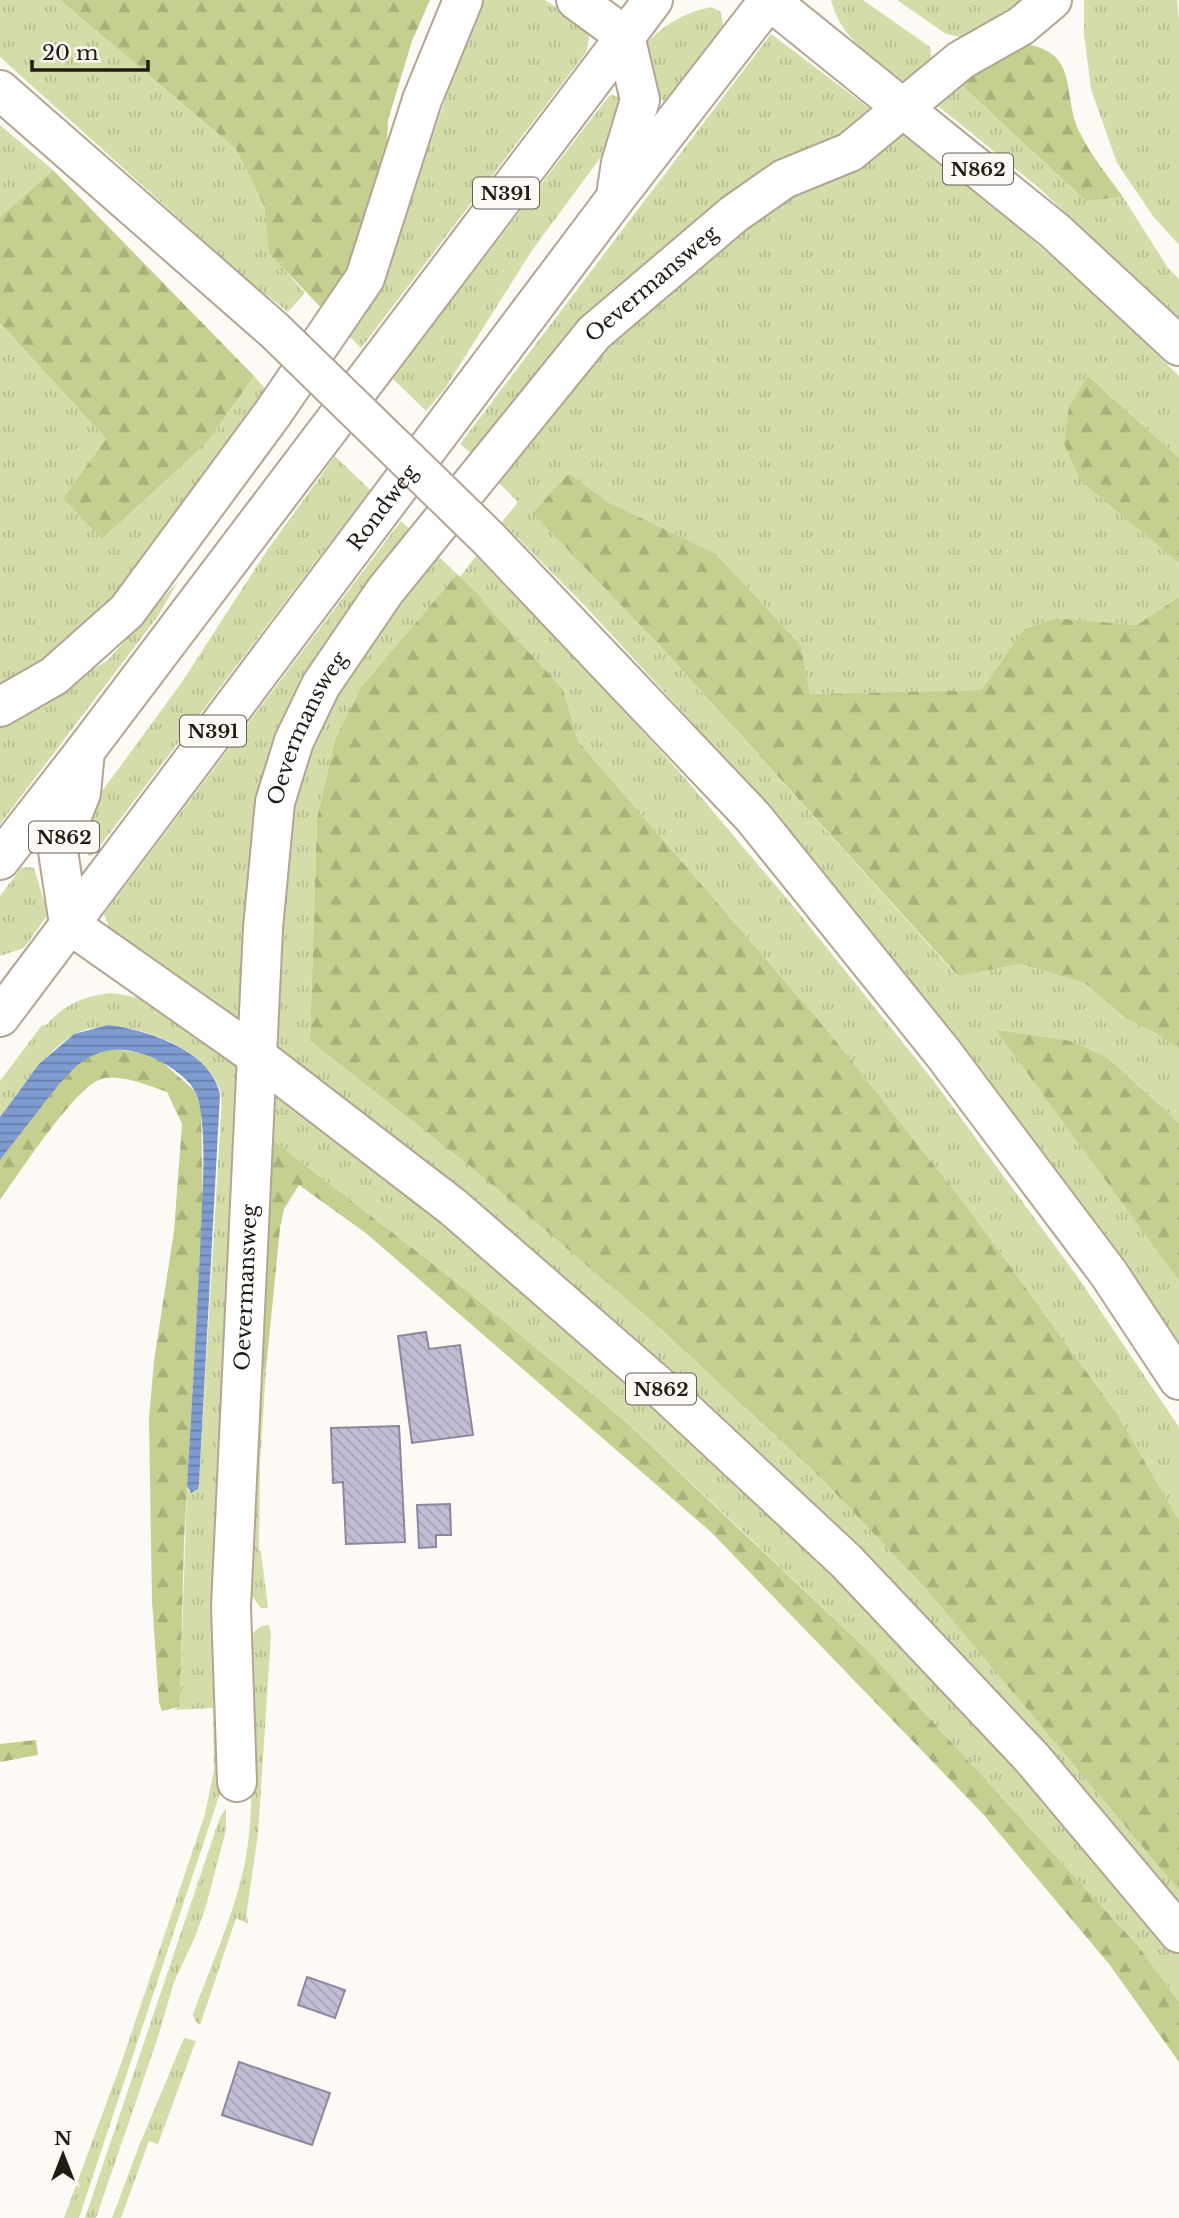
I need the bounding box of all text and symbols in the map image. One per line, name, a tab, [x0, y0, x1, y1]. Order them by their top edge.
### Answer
scale bar	[32, 28, 147, 72]
text: 20 m	[42, 40, 99, 66]
road number: N862	[943, 154, 1013, 184]
road number: N391	[473, 178, 539, 209]
street label: Oevermansweg	[580, 220, 724, 348]
street label: Rondweg	[342, 459, 424, 556]
street label: Oevermansweg	[262, 646, 353, 808]
road number: N391	[180, 716, 246, 746]
road number: N862	[29, 822, 99, 852]
street label: Oevermansweg	[229, 1203, 263, 1371]
road number: N862	[626, 1373, 696, 1404]
north arrow	[28, 2120, 98, 2190]
text: N	[54, 2127, 72, 2150]

